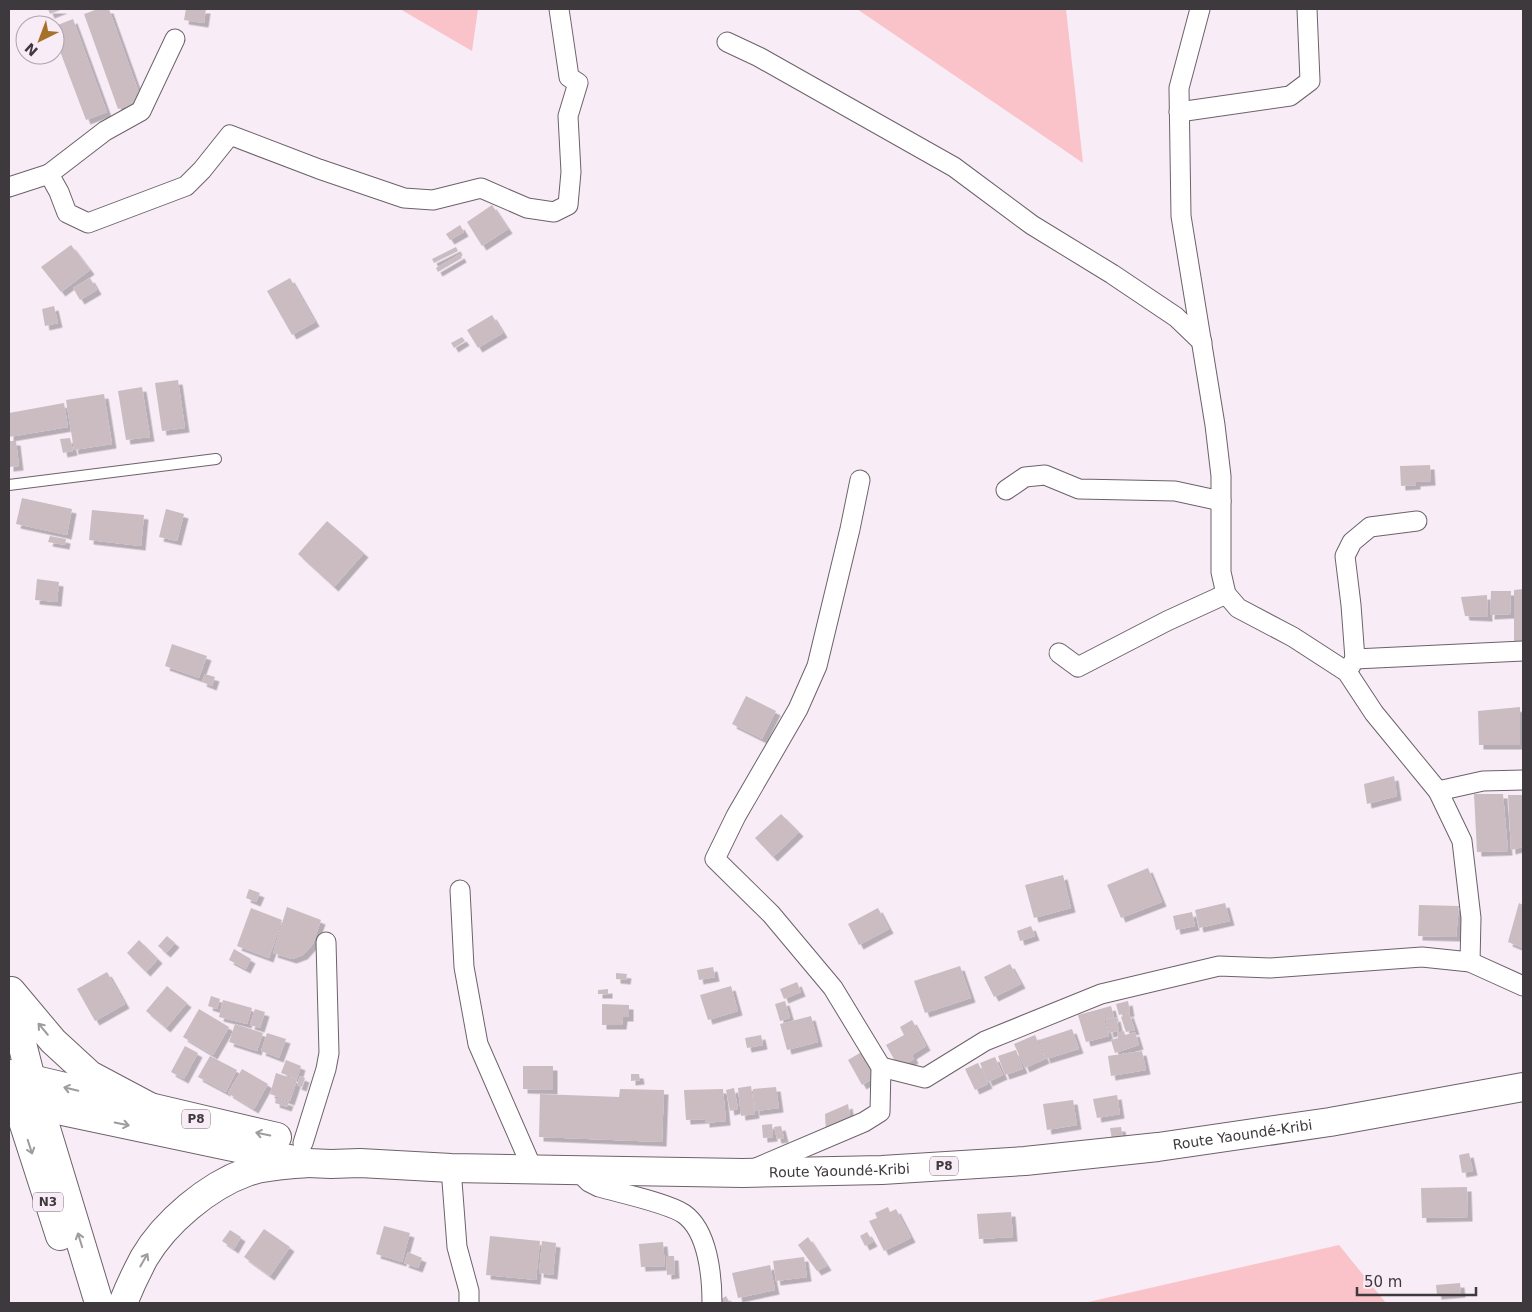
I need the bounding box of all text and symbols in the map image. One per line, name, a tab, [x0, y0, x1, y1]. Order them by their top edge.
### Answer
north arrow	[15, 15, 65, 65]
text: N	[22, 40, 41, 60]
one-way arrow	[38, 1023, 49, 1036]
one-way arrow	[63, 1084, 79, 1093]
road number: P8	[182, 1110, 210, 1128]
street label: Route Yaoundé-Kribi	[1172, 1117, 1313, 1153]
one-way arrow	[114, 1120, 130, 1130]
one-way arrow	[255, 1129, 271, 1138]
one-way arrow	[26, 1138, 35, 1154]
road number: P8	[930, 1156, 958, 1176]
street label: Route Yaoundé-Kribi	[769, 1160, 910, 1180]
road number: N3	[33, 1192, 63, 1212]
one-way arrow	[74, 1232, 84, 1248]
one-way arrow	[140, 1253, 150, 1267]
scale bar	[1357, 1264, 1476, 1296]
text: 50 m	[1364, 1273, 1402, 1291]

